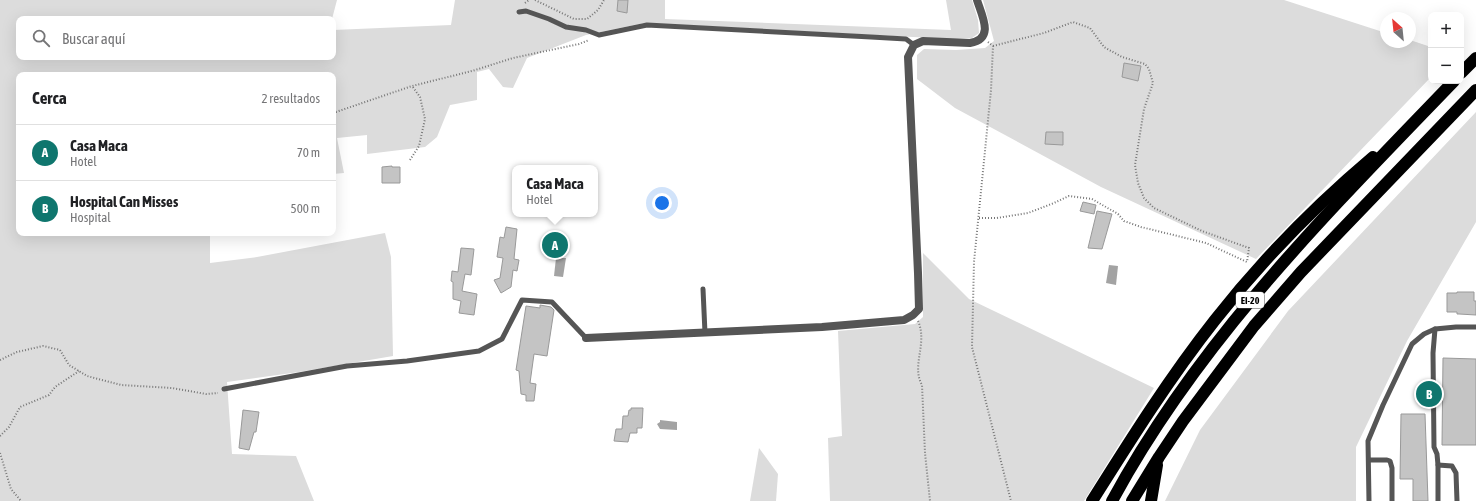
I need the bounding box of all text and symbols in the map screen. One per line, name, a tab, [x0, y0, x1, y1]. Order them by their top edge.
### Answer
north arrow	[1380, 12, 1416, 48]
map controls	[1428, 12, 1464, 84]
button: +	[1428, 12, 1464, 48]
search box	[16, 16, 336, 60]
icon: search	[30, 27, 52, 49]
text: Buscar aquí	[62, 30, 125, 47]
button: −	[1428, 48, 1464, 84]
text: Cerca	[32, 88, 67, 108]
text: 2 resultados	[261, 91, 320, 106]
text: Casa Maca	[70, 137, 128, 154]
text: A	[42, 145, 48, 160]
text: 70 m	[297, 145, 320, 160]
text: Hotel	[70, 154, 97, 169]
popup	[512, 165, 598, 217]
text: Casa Maca	[526, 175, 584, 192]
text: Hotel	[526, 192, 553, 207]
text: Hospital Can Misses	[70, 193, 178, 210]
your location	[652, 193, 672, 213]
text: B	[42, 201, 48, 216]
text: 500 m	[291, 201, 320, 216]
text: Hospital	[70, 210, 111, 225]
pin: A	[542, 230, 568, 260]
road number: EI-20	[1236, 292, 1264, 308]
pin: B	[1416, 379, 1442, 409]

